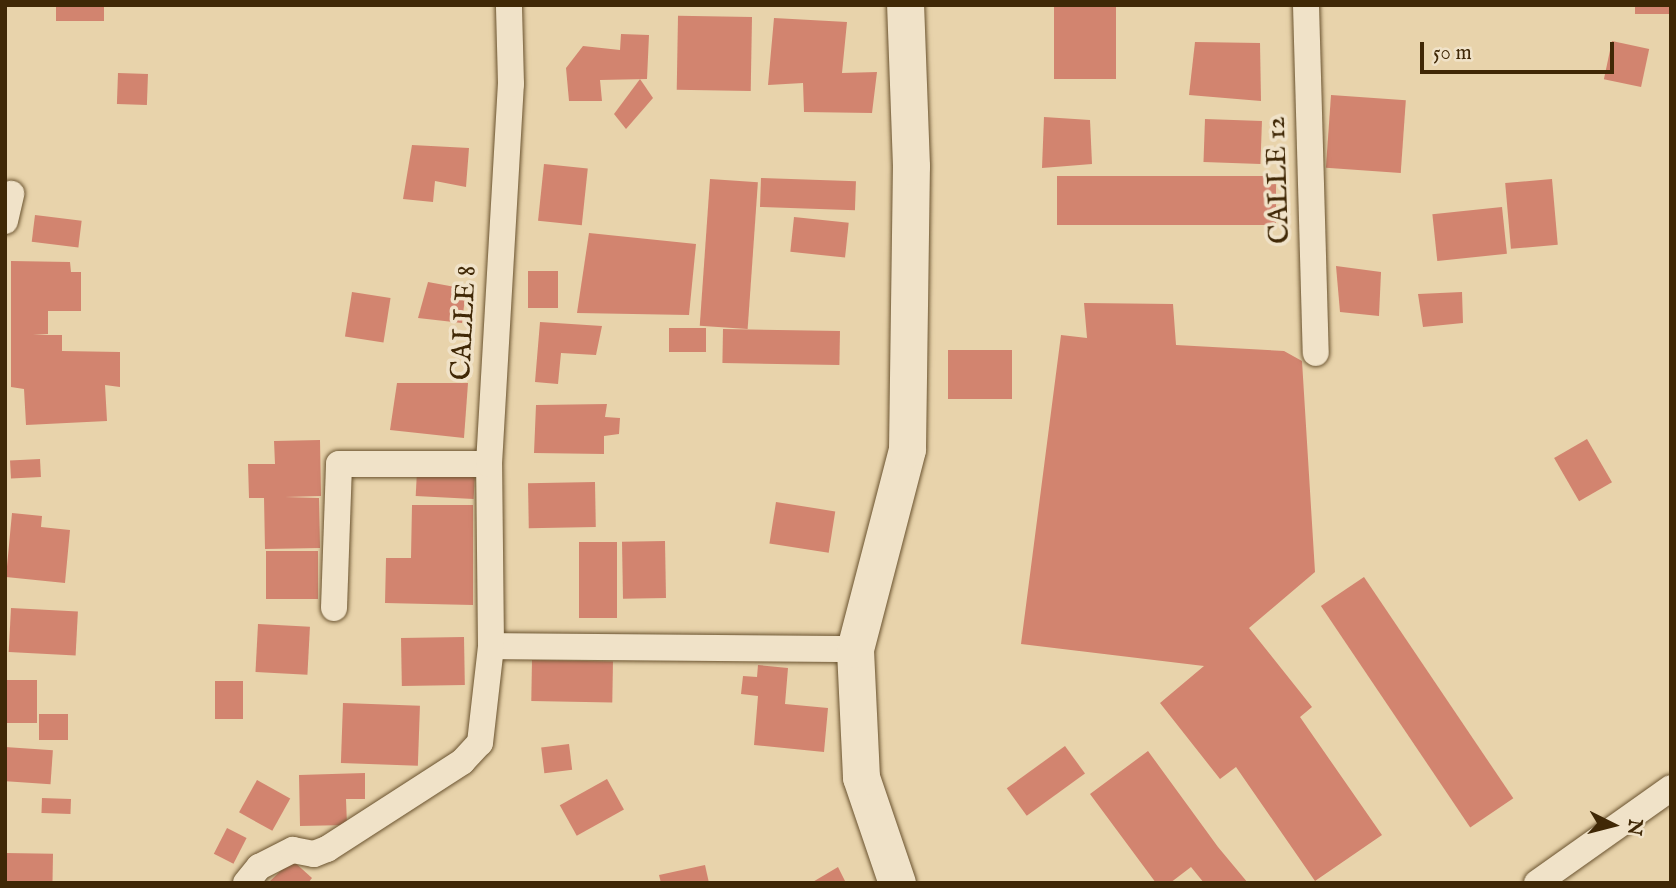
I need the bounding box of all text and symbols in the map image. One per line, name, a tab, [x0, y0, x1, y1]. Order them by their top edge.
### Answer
scale bar	[1424, 28, 1618, 72]
text: 50 m	[1433, 40, 1472, 67]
street label: CALLE 12	[1260, 116, 1298, 244]
street label: CALLE 8	[445, 265, 485, 381]
north arrow	[1578, 790, 1648, 860]
text: N	[1621, 818, 1647, 837]

